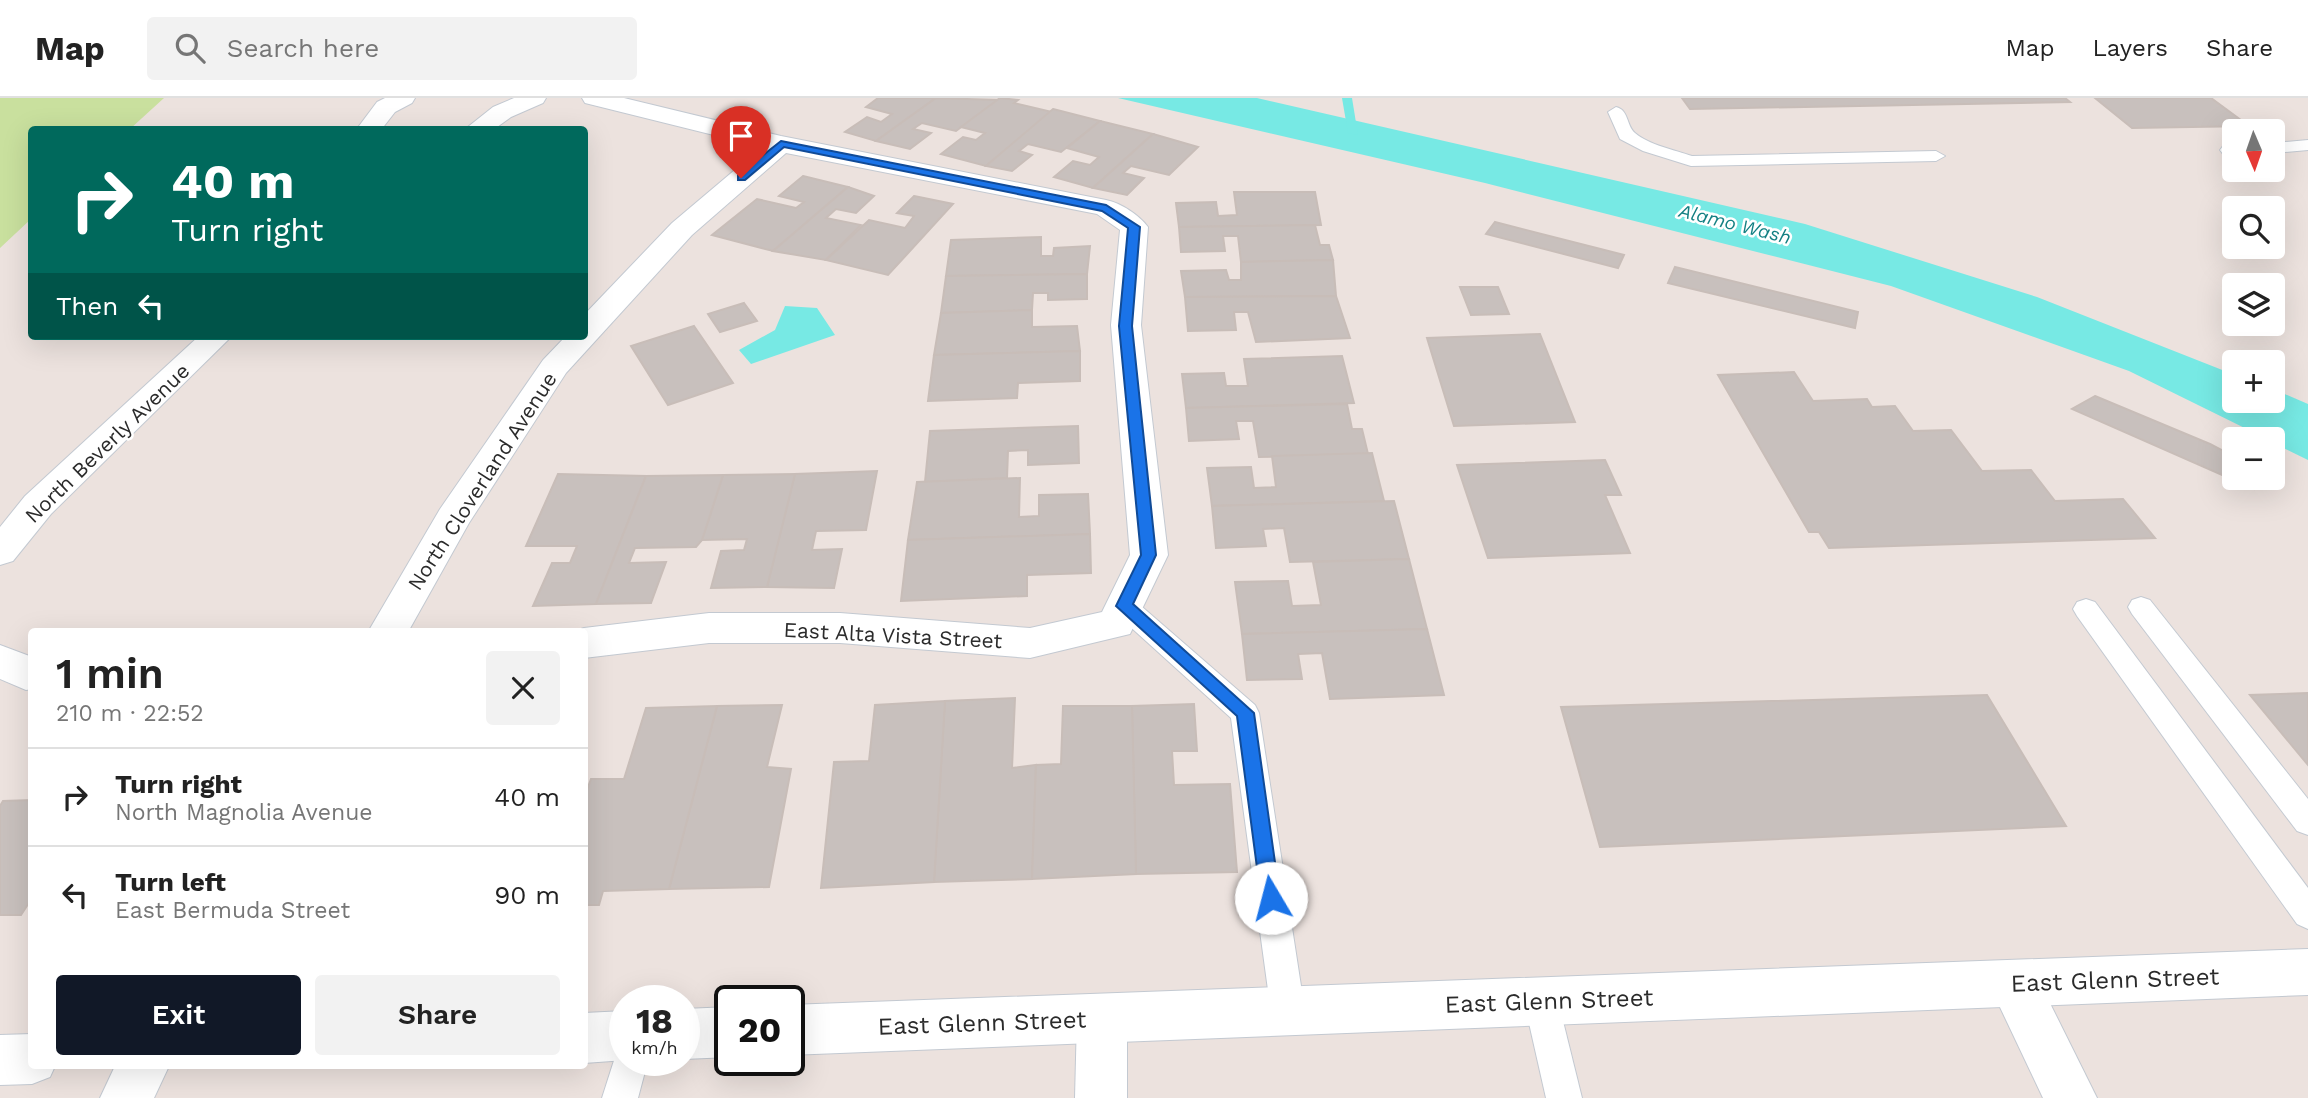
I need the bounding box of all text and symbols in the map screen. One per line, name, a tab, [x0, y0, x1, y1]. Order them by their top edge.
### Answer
search box	[147, 17, 637, 80]
text: Map	[35, 29, 105, 68]
icon: search	[171, 29, 209, 67]
text: Search here	[227, 33, 379, 63]
text: Map	[2006, 34, 2054, 62]
text: Layers	[2092, 34, 2168, 62]
text: Share	[2206, 34, 2273, 62]
pin	[711, 106, 771, 178]
icon: arrive	[722, 117, 760, 155]
north arrow	[2222, 119, 2286, 182]
map controls	[2222, 119, 2285, 490]
text: 40 m	[171, 152, 294, 210]
icon: right	[56, 154, 147, 245]
button: search	[2222, 196, 2285, 259]
water label: Alamo Wash	[1676, 199, 1793, 249]
text: Turn right	[171, 211, 323, 249]
button: layers	[2222, 273, 2285, 336]
icon: left	[132, 287, 170, 325]
text: Then	[56, 291, 118, 321]
button: +	[2222, 350, 2285, 413]
street label: North Beverly Avenue	[20, 358, 194, 528]
street label: North Cloverland Avenue	[402, 367, 562, 595]
button: −	[2222, 427, 2285, 490]
street label: East Alta Vista Street	[783, 617, 1003, 653]
text: 1 min	[56, 649, 164, 698]
button: close	[486, 651, 560, 725]
text: 210 m · 22:52	[56, 700, 204, 727]
text: Turn right	[115, 769, 242, 799]
icon: right	[56, 778, 94, 816]
text: 40 m	[494, 782, 560, 812]
text: North Magnolia Avenue	[115, 799, 373, 826]
position arrow	[1234, 861, 1308, 935]
text: Turn left	[115, 867, 226, 897]
icon: left	[56, 876, 94, 914]
text: 90 m	[494, 880, 560, 910]
text: East Bermuda Street	[115, 897, 350, 924]
street label: East Glenn Street	[2010, 962, 2220, 998]
button: Exit	[56, 975, 301, 1055]
button: Share	[315, 975, 560, 1055]
street label: East Glenn Street	[1444, 983, 1654, 1019]
speed limit sign: 20	[714, 985, 805, 1076]
text: 18	[636, 1000, 673, 1042]
street label: East Glenn Street	[877, 1005, 1087, 1041]
text: km/h	[631, 1037, 678, 1058]

